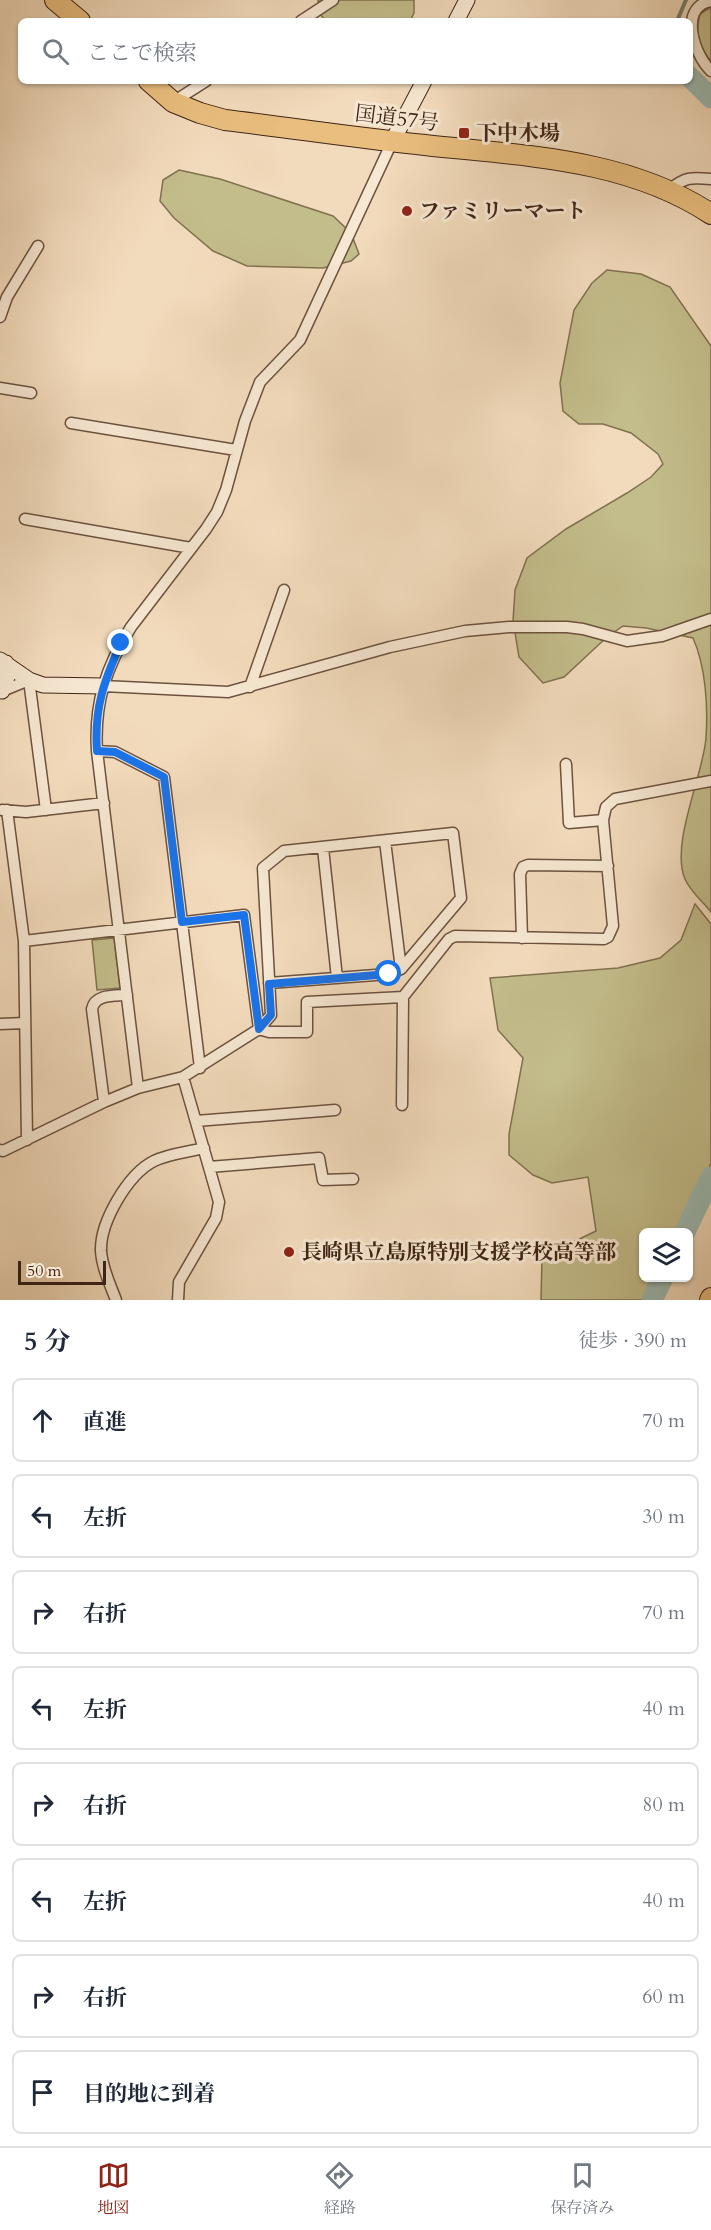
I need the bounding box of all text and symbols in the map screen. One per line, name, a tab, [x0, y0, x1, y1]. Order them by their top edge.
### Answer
search box	[18, 18, 693, 84]
icon: search	[39, 35, 72, 68]
text: ここで検索	[87, 38, 197, 68]
street label: 国道57号	[353, 99, 441, 138]
place label: 下中木場	[476, 119, 560, 148]
marker: 下中木場	[457, 126, 471, 140]
place label: ファミリーマート	[419, 197, 587, 226]
marker: ファミリーマート	[400, 204, 414, 218]
route end	[107, 629, 133, 655]
route start	[375, 960, 401, 986]
map controls	[639, 1228, 693, 1282]
button: layers	[639, 1228, 693, 1282]
place label: 長崎県立島原特別支援学校高等部	[301, 1238, 616, 1267]
marker: 長崎県立島原特別支援学校高等部	[282, 1245, 296, 1259]
scale bar	[18, 1258, 106, 1286]
text: 50 m	[27, 1260, 61, 1282]
text: 5 分	[24, 1324, 70, 1359]
text: 徒歩 · 390 m	[578, 1327, 687, 1354]
icon: ahead	[26, 1404, 59, 1437]
text: 直進	[83, 1407, 127, 1437]
text: 70 m	[642, 1407, 685, 1434]
icon: left	[26, 1500, 59, 1533]
text: 左折	[83, 1503, 127, 1533]
text: 30 m	[642, 1503, 685, 1530]
icon: right	[26, 1596, 59, 1629]
text: 右折	[83, 1599, 127, 1629]
text: 70 m	[642, 1599, 685, 1626]
icon: left	[26, 1692, 59, 1725]
text: 左折	[83, 1695, 127, 1725]
text: 40 m	[642, 1695, 685, 1722]
icon: right	[26, 1788, 59, 1821]
text: 右折	[83, 1791, 127, 1821]
text: 80 m	[642, 1791, 685, 1818]
icon: left	[26, 1884, 59, 1917]
text: 左折	[83, 1887, 127, 1917]
text: 40 m	[642, 1887, 685, 1914]
icon: right	[26, 1980, 59, 2013]
text: 右折	[83, 1983, 127, 2013]
text: 60 m	[642, 1983, 685, 2010]
icon: arrive	[26, 2076, 59, 2109]
text: 目的地に到着	[83, 2079, 215, 2109]
tab: 地図	[97, 2159, 130, 2219]
tab: 経路	[323, 2159, 356, 2219]
tab: 保存済み	[550, 2159, 614, 2219]

